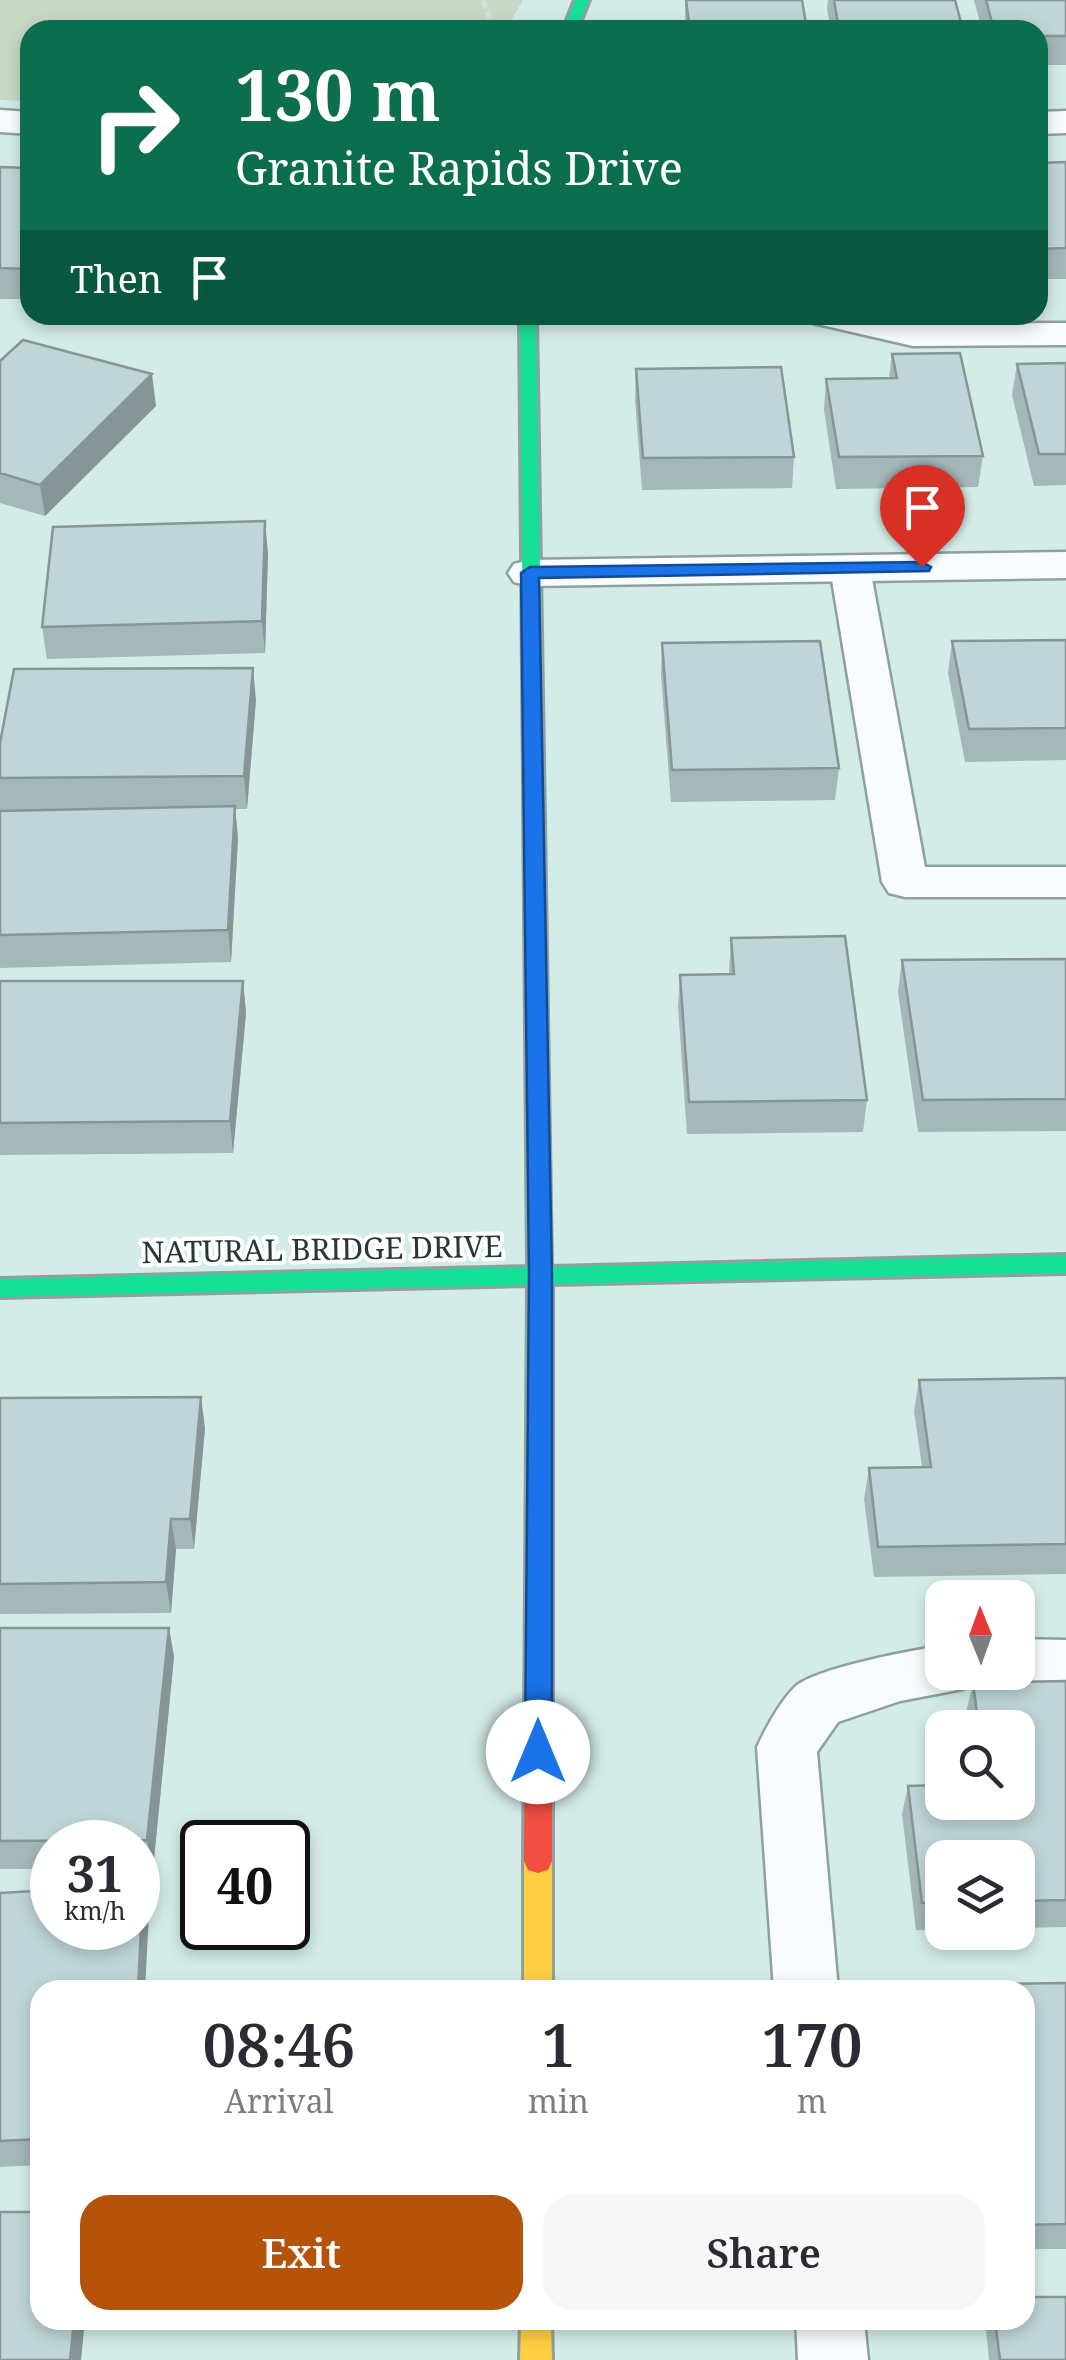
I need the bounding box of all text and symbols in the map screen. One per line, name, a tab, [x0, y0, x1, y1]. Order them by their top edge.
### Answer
text: 130 m	[235, 46, 441, 142]
icon: right	[70, 60, 200, 190]
text: Granite Rapids Drive	[235, 137, 683, 198]
icon: arrive	[182, 250, 237, 305]
text: Then	[70, 252, 162, 304]
pin	[880, 465, 965, 568]
icon: arrive	[895, 480, 950, 535]
street label: NATURAL BRIDGE DRIVE	[141, 1225, 503, 1272]
north arrow	[925, 1580, 1035, 1690]
map controls	[925, 1580, 1035, 1950]
position arrow	[486, 1700, 590, 1804]
button: search	[925, 1710, 1035, 1820]
speed limit sign: 40	[180, 1820, 310, 1950]
text: 31	[67, 1839, 123, 1907]
button: layers	[925, 1840, 1035, 1950]
text: km/h	[64, 1893, 126, 1927]
text: 08:46	[202, 2003, 355, 2085]
text: 1	[541, 2003, 575, 2085]
text: 170	[761, 2003, 863, 2085]
text: Arrival	[224, 2079, 334, 2122]
text: min	[528, 2079, 589, 2122]
text: m	[797, 2079, 827, 2122]
button: Exit	[80, 2195, 523, 2310]
button: Share	[543, 2195, 985, 2310]

